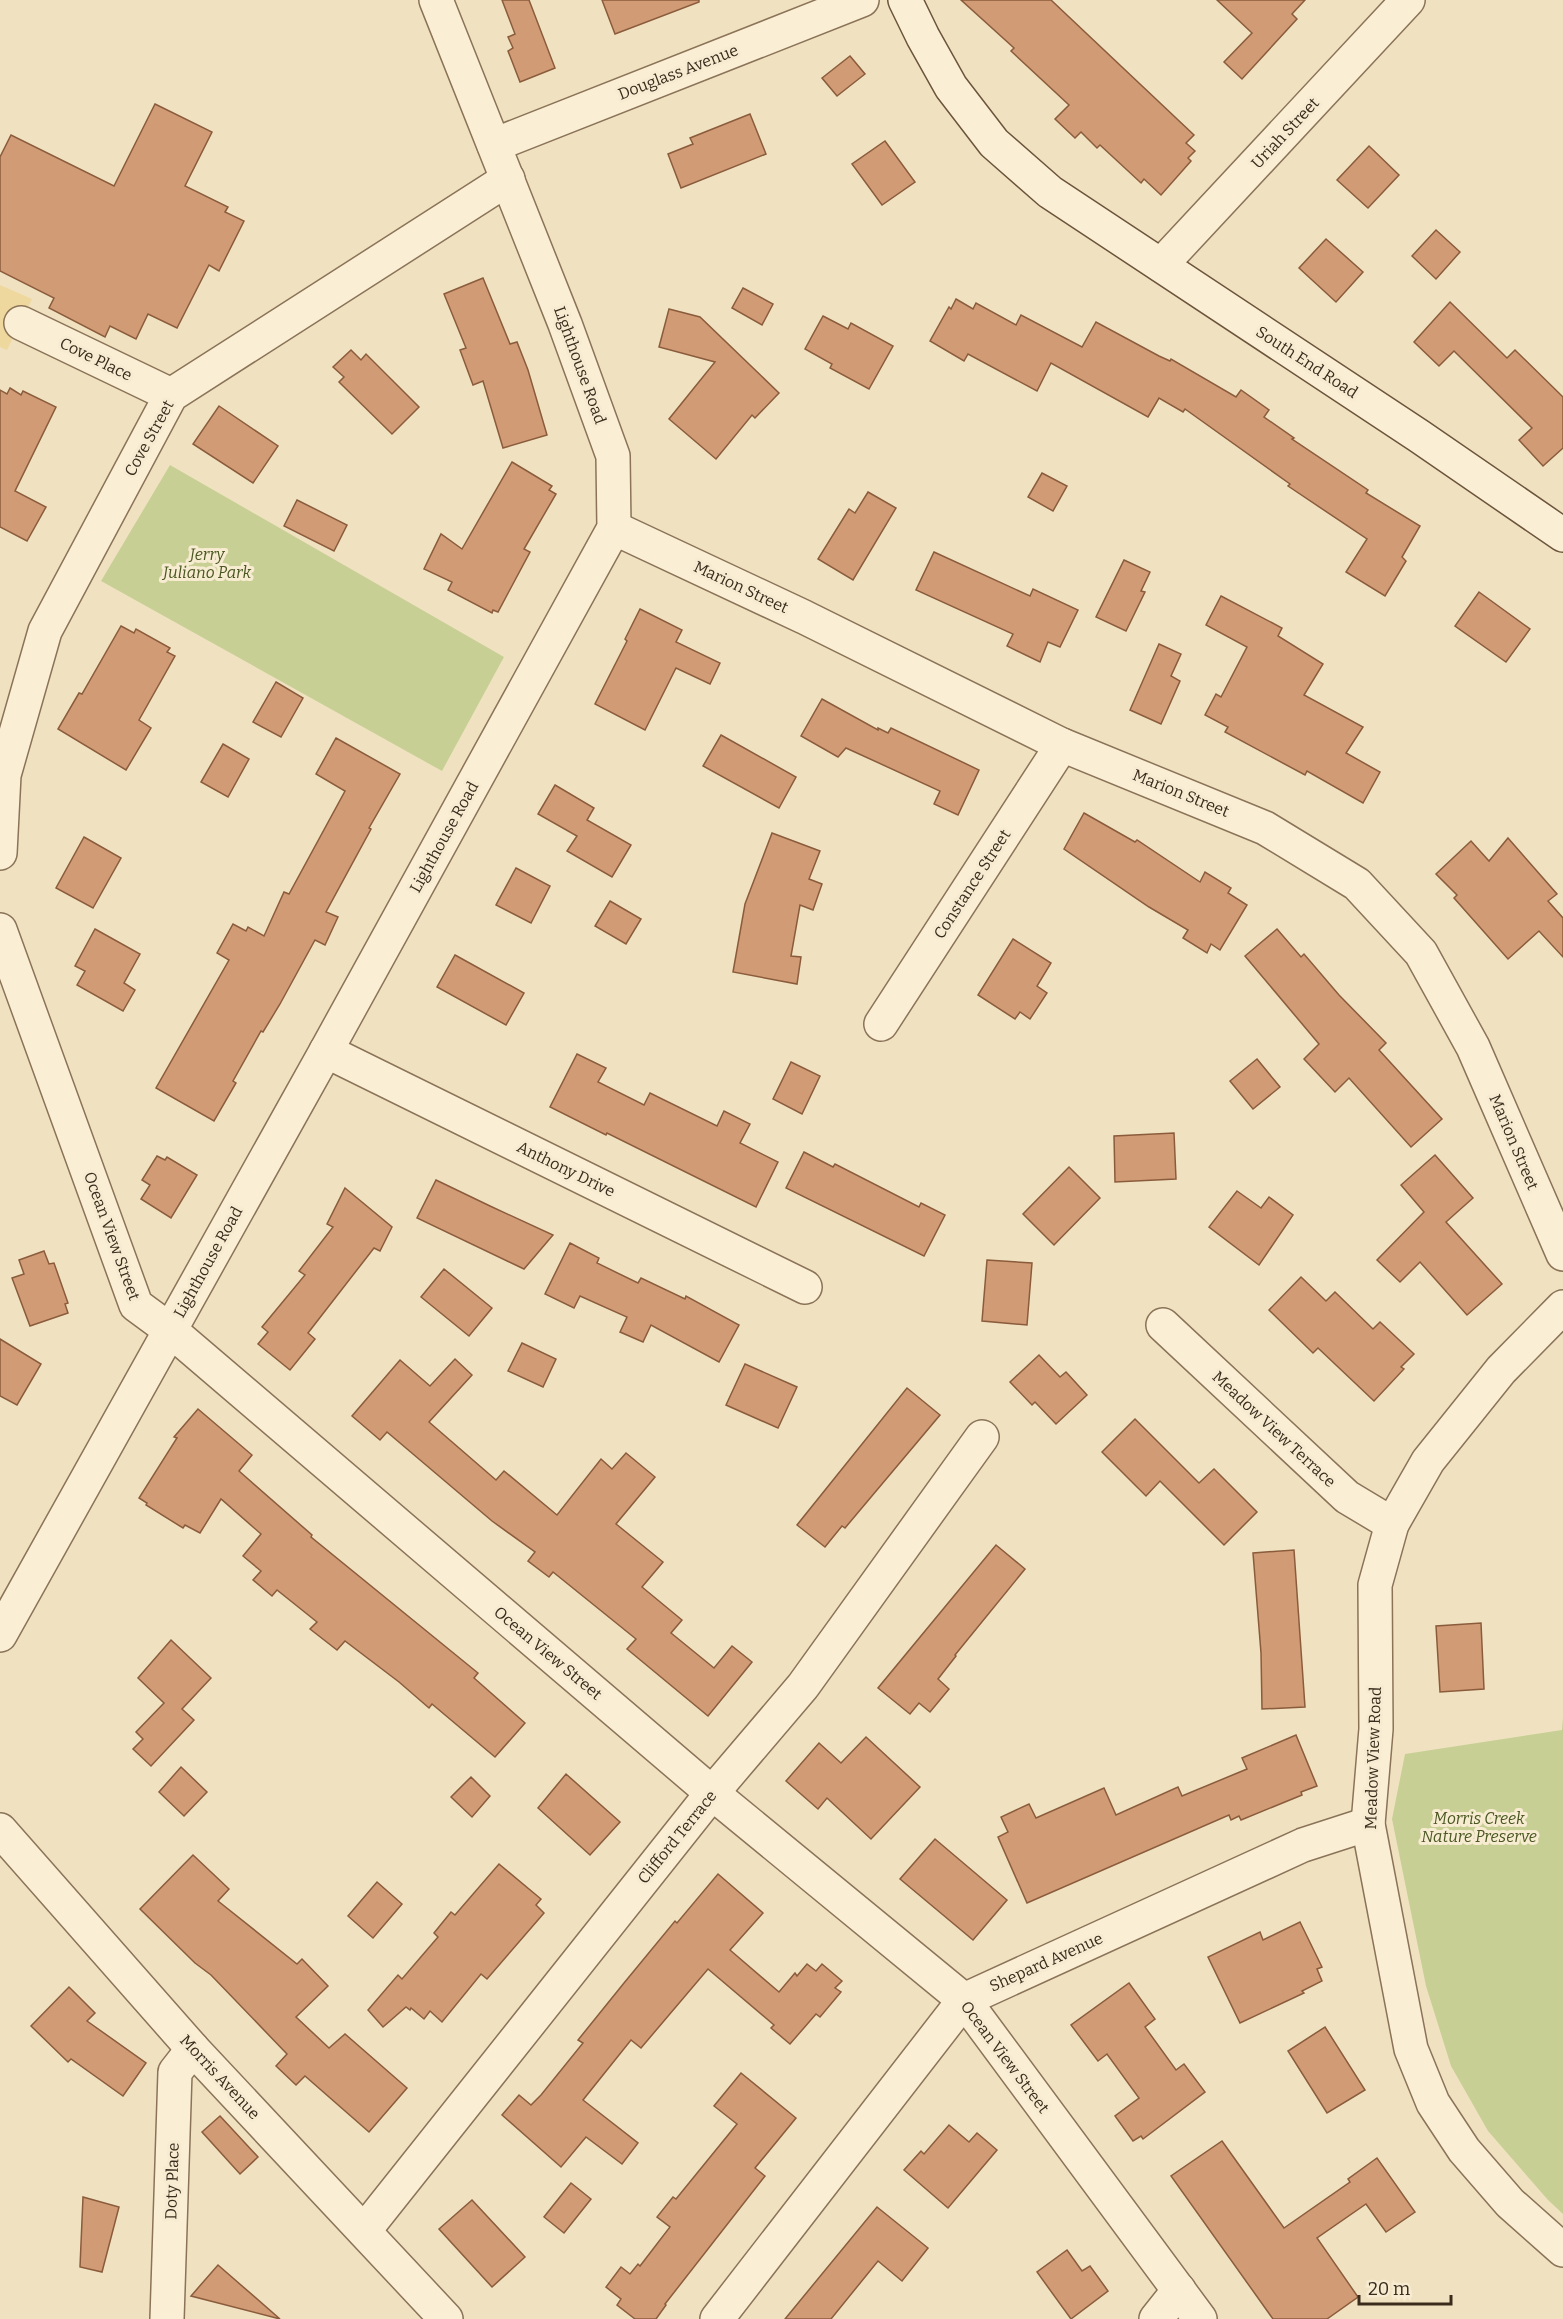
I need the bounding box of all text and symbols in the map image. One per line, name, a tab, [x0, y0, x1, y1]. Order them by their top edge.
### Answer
street label: Douglass Avenue	[615, 40, 741, 104]
street label: Uriah Street	[1247, 93, 1323, 173]
street label: Lighthouse Road	[550, 304, 610, 427]
street label: South End Road	[1253, 322, 1362, 402]
street label: Cove Place	[57, 333, 135, 385]
street label: Cove Street	[120, 396, 178, 479]
park label: Jerry Juliano Park	[161, 545, 251, 582]
street label: Marion Street	[691, 557, 791, 617]
street label: Marion Street	[1130, 765, 1232, 821]
street label: Lighthouse Road	[406, 778, 483, 896]
street label: Constance Street	[930, 826, 1015, 942]
street label: Marion Street	[1485, 1091, 1543, 1193]
street label: Anthony Drive	[514, 1137, 618, 1201]
street label: Ocean View Street	[80, 1169, 144, 1303]
street label: Lighthouse Road	[170, 1203, 247, 1321]
street label: Meadow View Terrace	[1208, 1367, 1340, 1491]
street label: Ocean View Street	[490, 1602, 606, 1704]
street label: Meadow View Road	[1361, 1686, 1385, 1830]
street label: Clifford Terrace	[634, 1786, 720, 1888]
park label: Morris Creek Nature Preserve	[1421, 1809, 1537, 1846]
street label: Shepard Avenue	[986, 1928, 1106, 1996]
street label: Ocean View Street	[957, 1997, 1053, 2117]
street label: Morris Avenue	[176, 2031, 264, 2123]
street label: Doty Place	[161, 2142, 183, 2220]
scale bar	[1359, 2268, 1450, 2306]
text: 20 m	[1368, 2278, 1410, 2300]

